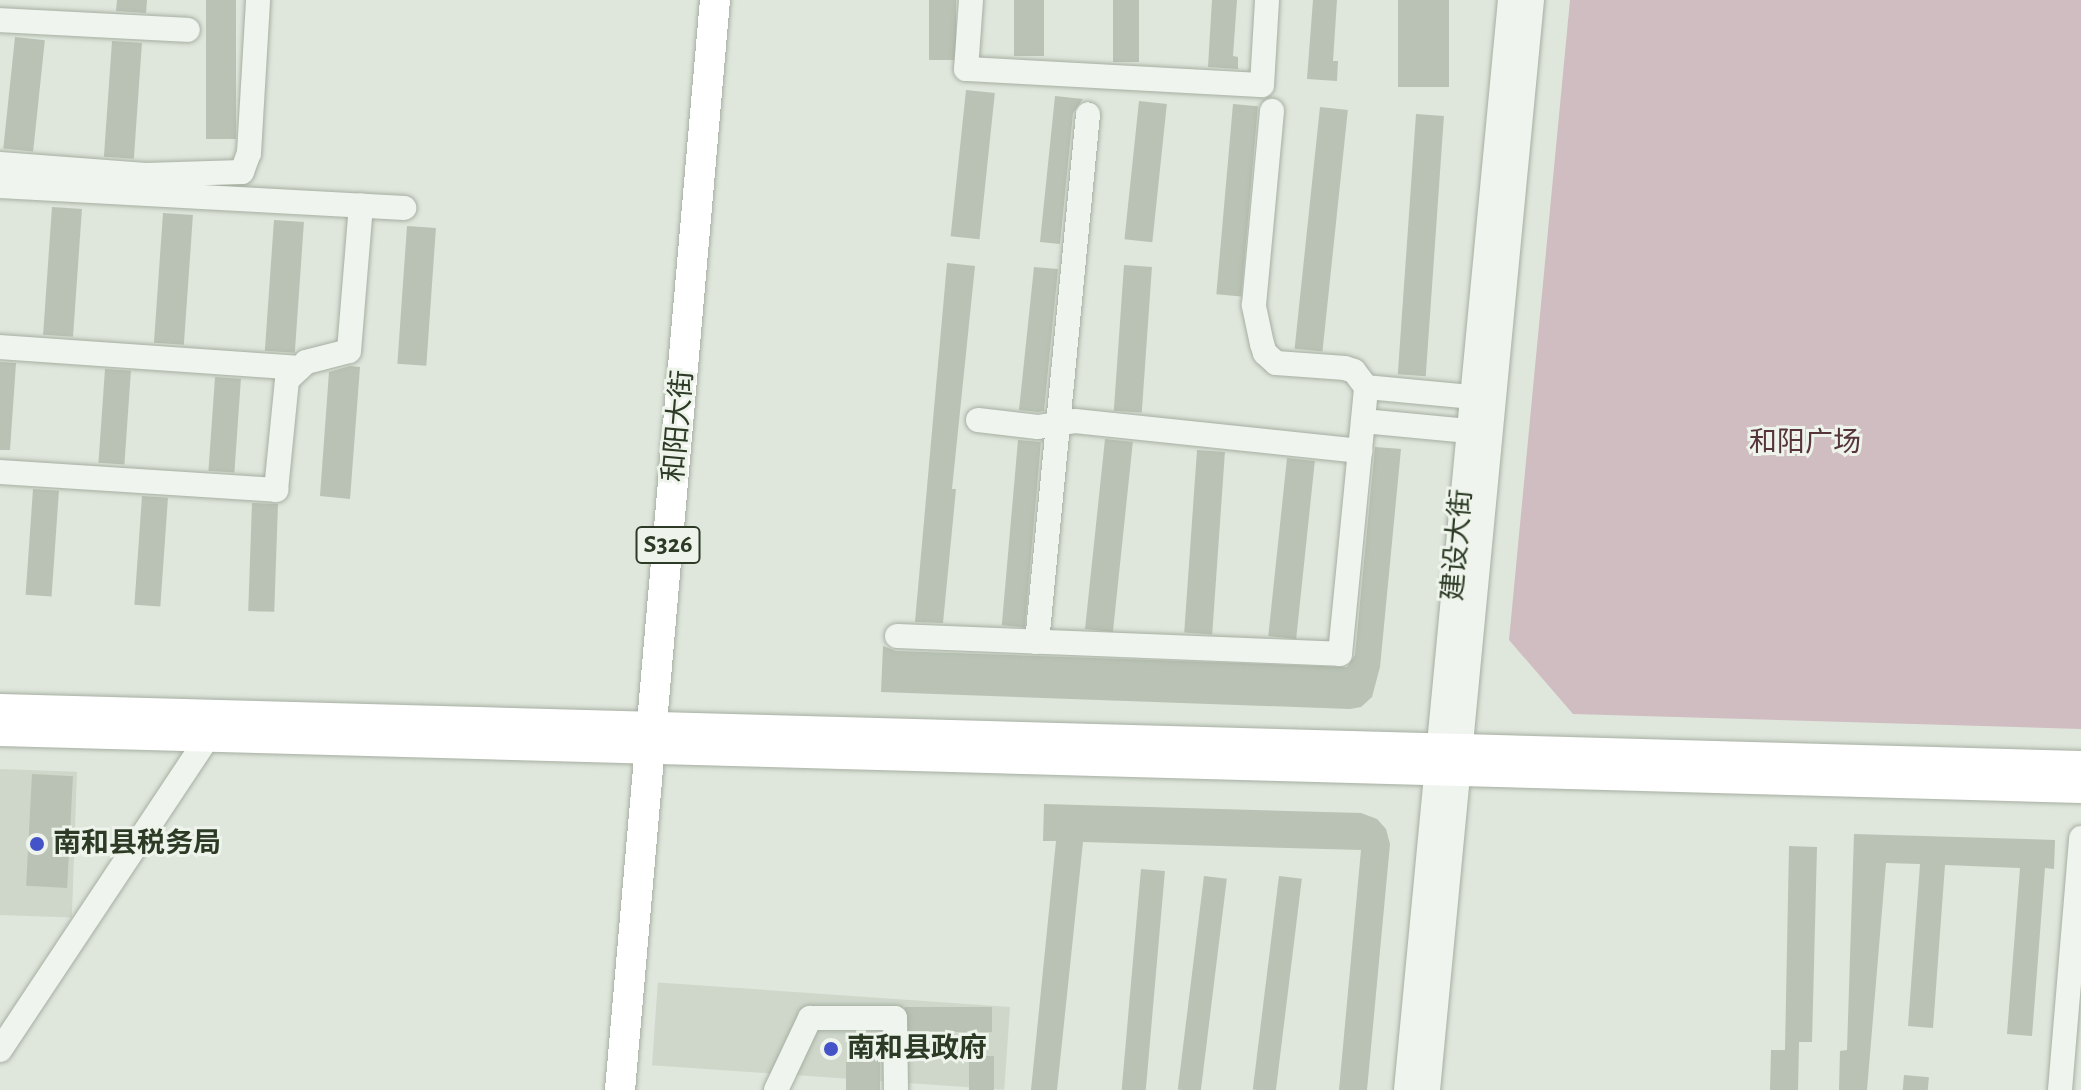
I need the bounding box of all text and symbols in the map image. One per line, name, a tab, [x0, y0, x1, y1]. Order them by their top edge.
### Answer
street label: 和阳大街	[657, 369, 701, 483]
park label: 和阳广场	[1749, 426, 1861, 460]
street label: 建设大街	[1436, 488, 1480, 602]
road number: S326	[634, 523, 702, 567]
place label: 南和县税务局	[53, 827, 221, 861]
marker: 南和县税务局	[28, 835, 46, 853]
place label: 南和县政府	[847, 1032, 987, 1066]
marker: 南和县政府	[822, 1040, 840, 1058]

